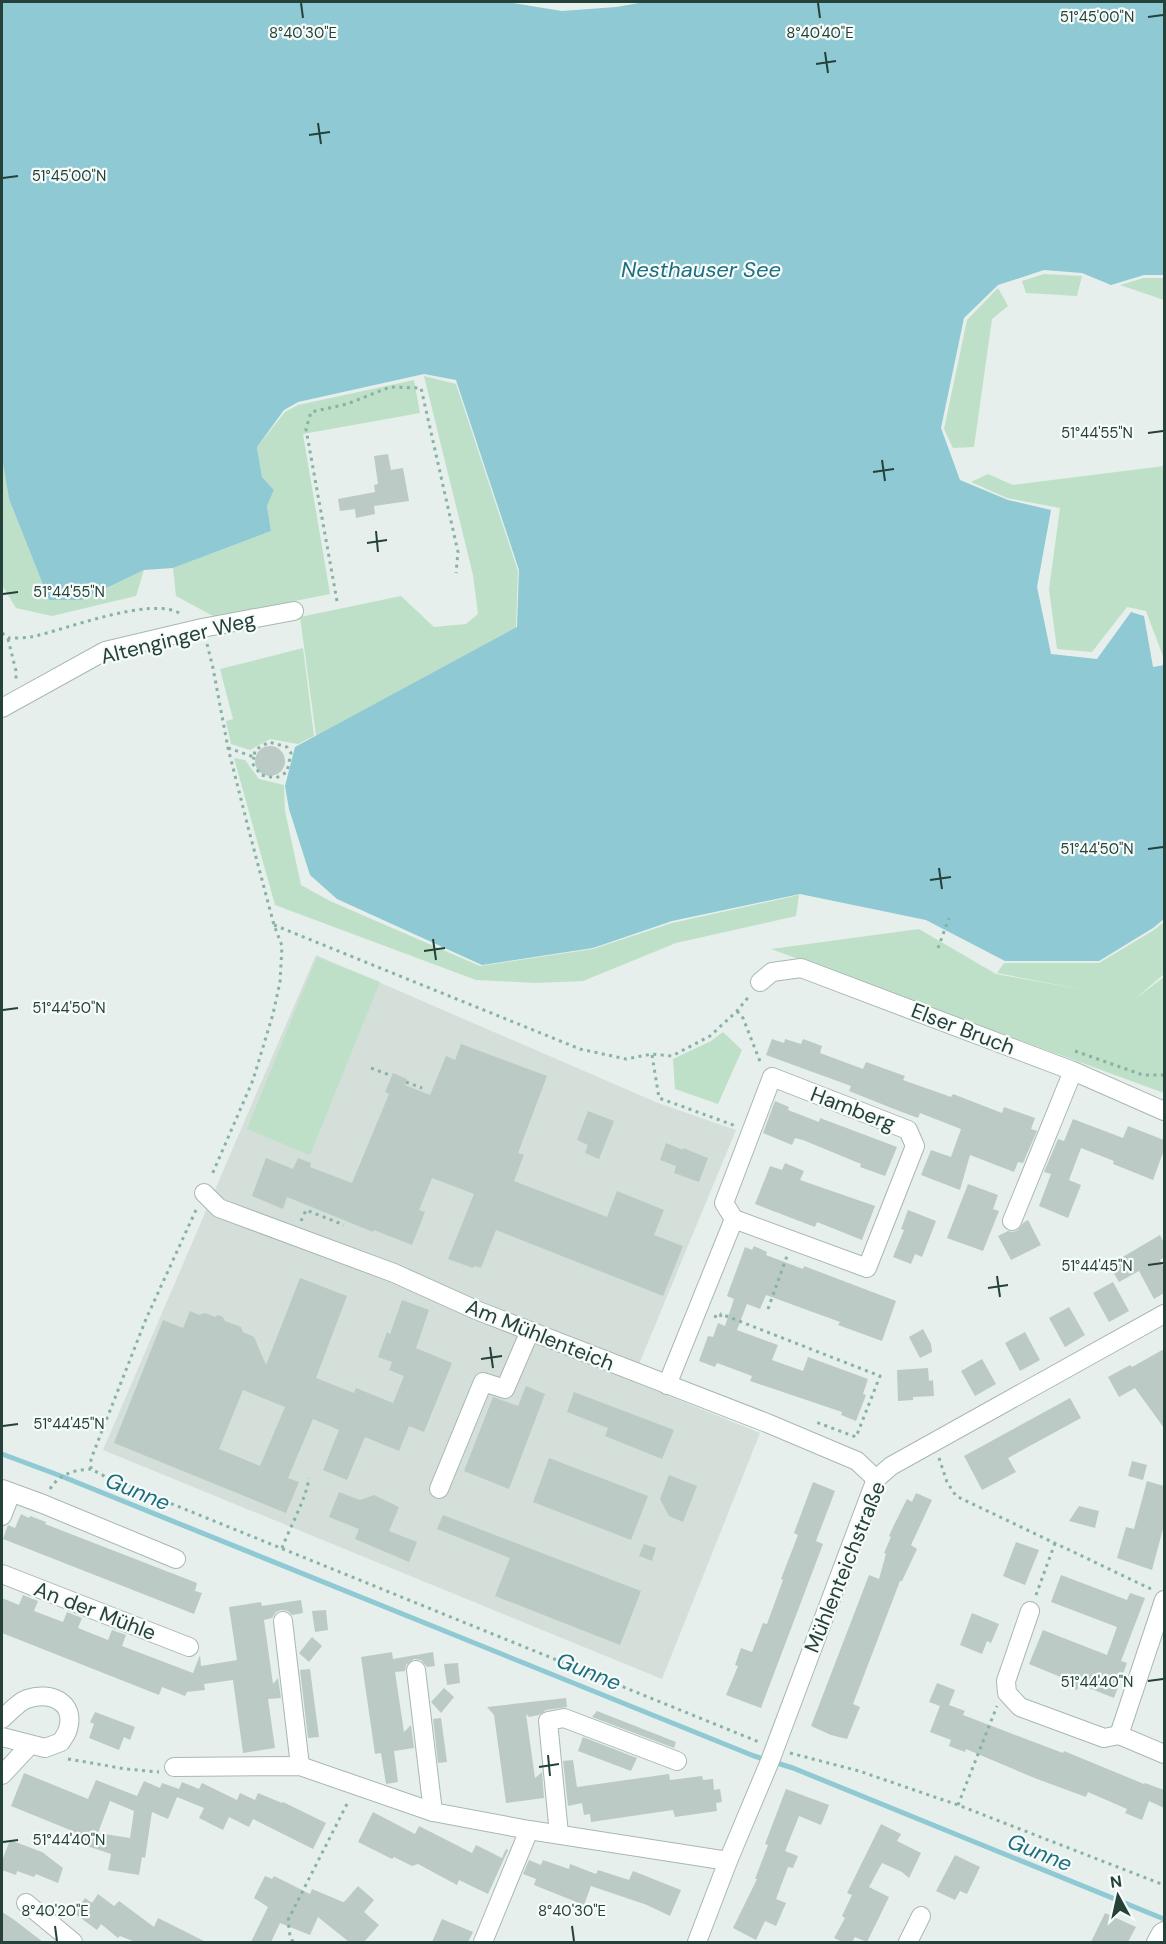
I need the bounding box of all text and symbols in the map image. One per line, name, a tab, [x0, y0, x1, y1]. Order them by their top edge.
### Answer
text: 51°45'00"N	[1060, 7, 1134, 27]
text: 8°40'30"E	[269, 23, 337, 43]
text: 8°40'40"E	[786, 23, 854, 43]
text: 51°45'00"N	[32, 166, 106, 186]
water label: Nesthauser See	[621, 255, 781, 284]
text: 51°44'55"N	[1061, 423, 1133, 443]
text: 51°44'55"N	[33, 582, 105, 602]
street label: Altenginger Weg	[98, 605, 259, 671]
text: 51°44'50"N	[1060, 839, 1134, 859]
street label: Elser Bruch	[907, 996, 1019, 1062]
text: 51°44'50"N	[32, 998, 106, 1018]
street label: Hamberg	[807, 1080, 900, 1138]
text: 51°44'45"N	[1061, 1256, 1133, 1276]
street label: Am Mühlenteich	[462, 1292, 618, 1378]
text: 51°44'45"N	[33, 1414, 105, 1434]
water label: Gunne	[101, 1465, 174, 1517]
street label: Mühlenteichstraße	[798, 1477, 892, 1657]
street label: An der Mühle	[30, 1575, 160, 1647]
water label: Gunne	[552, 1645, 625, 1697]
text: 51°44'40"N	[1061, 1672, 1133, 1692]
water label: Gunne	[1003, 1826, 1076, 1878]
text: 51°44'40"N	[33, 1830, 105, 1850]
north arrow	[1088, 1866, 1148, 1926]
text: N	[1109, 1870, 1123, 1893]
text: 8°40'20"E	[21, 1901, 89, 1921]
text: 8°40'30"E	[538, 1901, 606, 1921]

